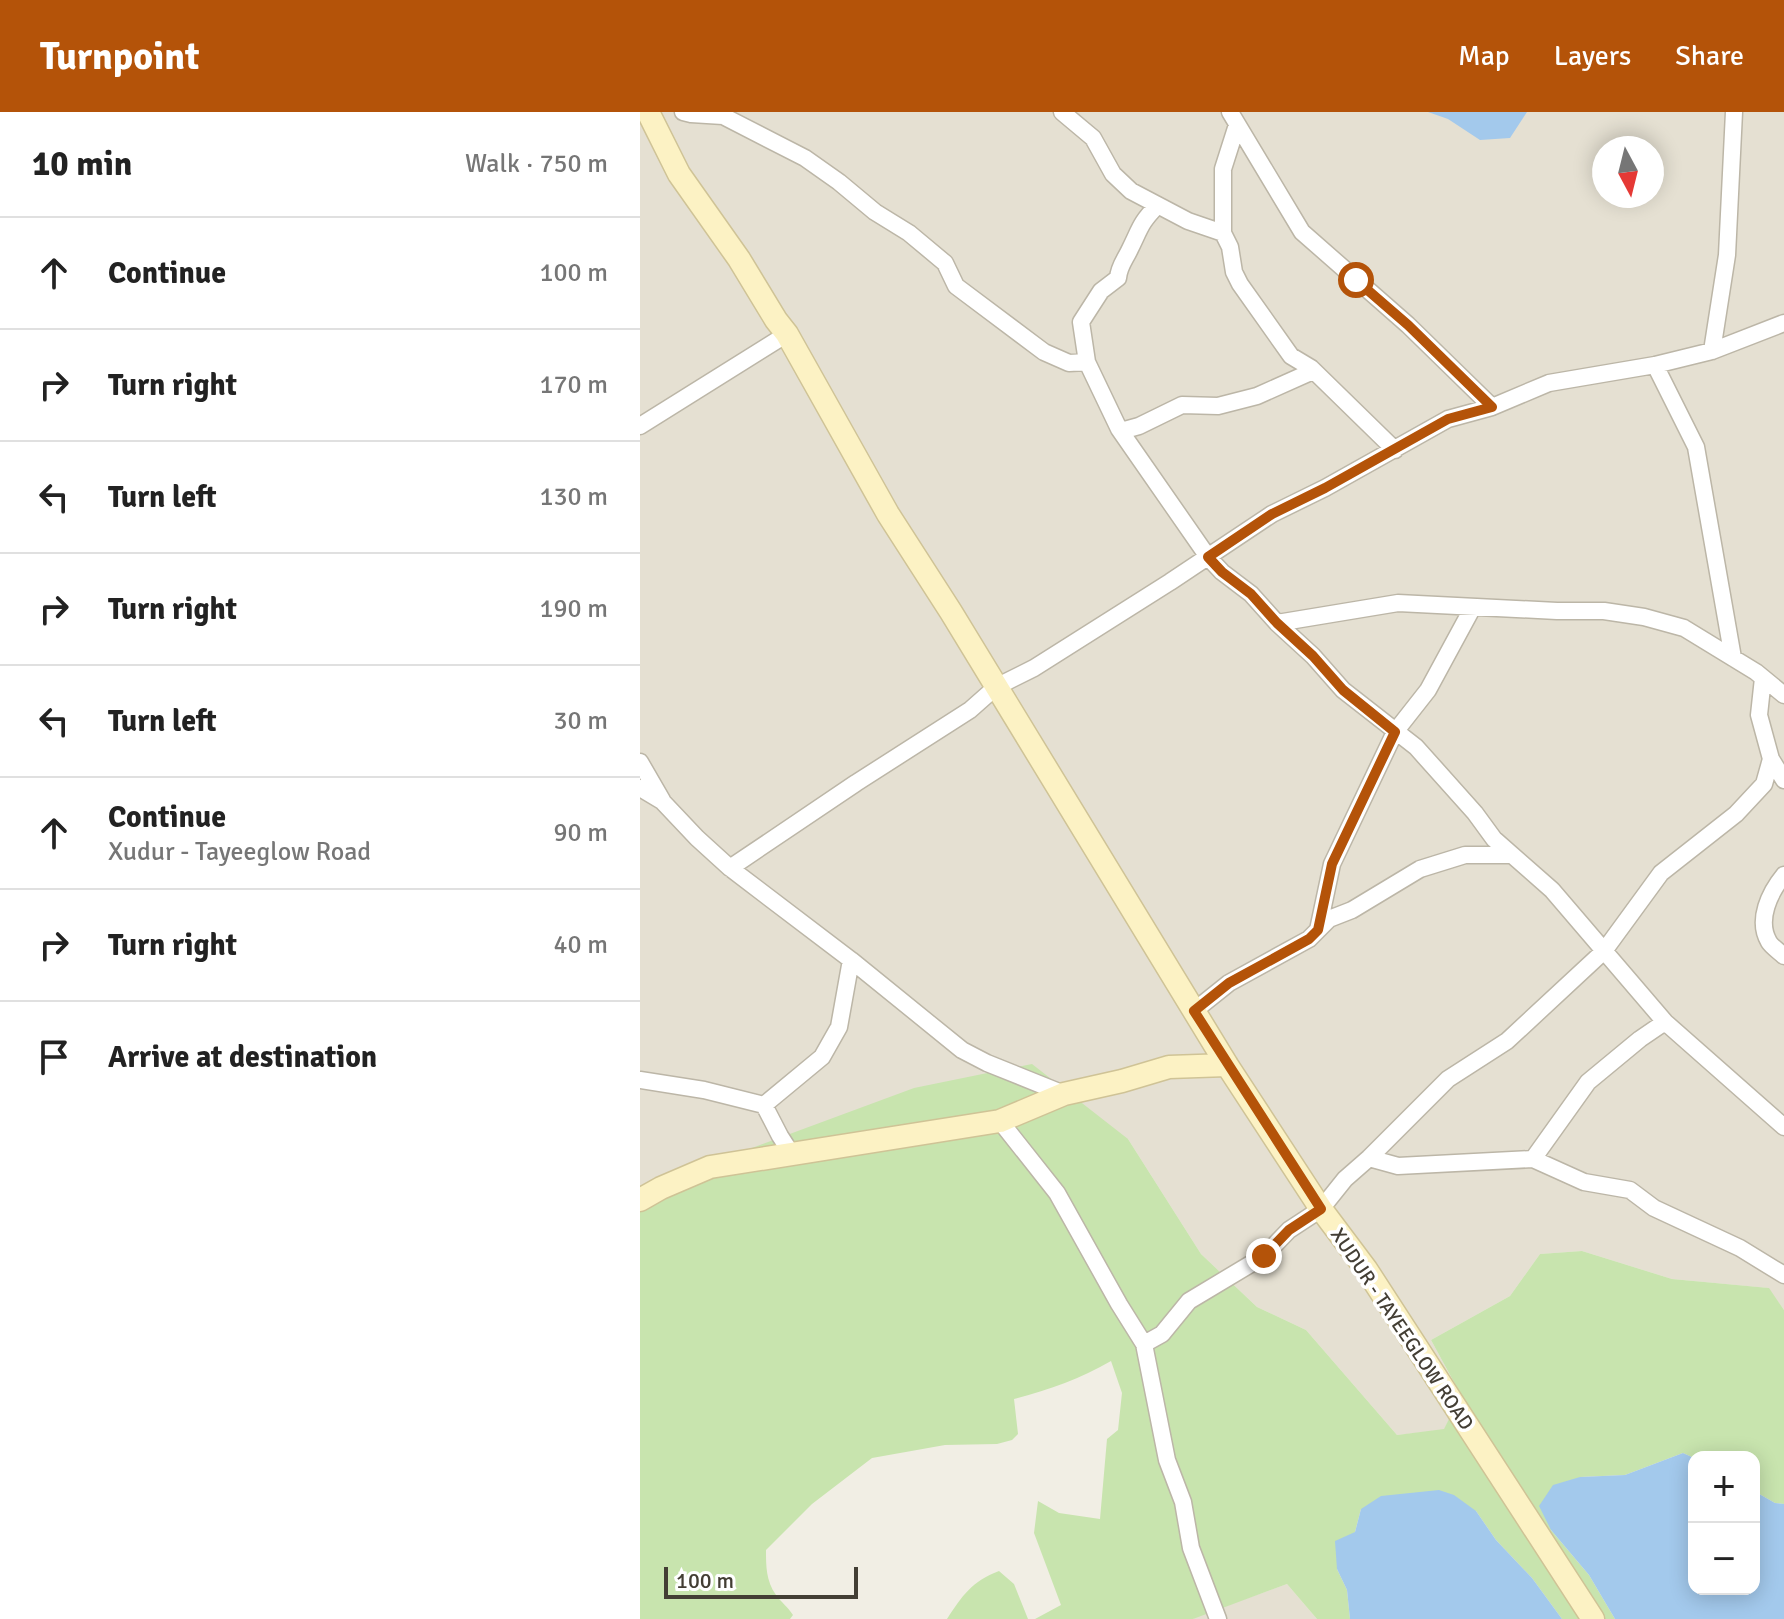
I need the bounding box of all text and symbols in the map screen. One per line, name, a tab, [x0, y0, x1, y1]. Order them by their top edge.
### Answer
text: Turnpoint	[40, 33, 199, 80]
text: Map	[1458, 39, 1510, 73]
text: Layers	[1554, 39, 1631, 73]
text: Share	[1675, 39, 1744, 73]
north arrow	[1592, 136, 1664, 208]
text: 10 min	[32, 143, 132, 185]
text: Walk · 750 m	[465, 148, 608, 180]
icon: ahead	[32, 251, 76, 295]
text: Continue	[108, 255, 226, 292]
text: 100 m	[539, 257, 608, 289]
route start	[1338, 262, 1374, 298]
icon: right	[32, 363, 76, 407]
text: Turn right	[108, 367, 237, 404]
text: 170 m	[539, 369, 608, 401]
icon: left	[32, 475, 76, 519]
text: Turn left	[108, 479, 217, 516]
text: 130 m	[539, 481, 608, 513]
icon: right	[32, 587, 76, 631]
text: Turn right	[108, 591, 237, 628]
text: 190 m	[539, 593, 608, 625]
icon: left	[32, 699, 76, 743]
text: Turn left	[108, 703, 217, 740]
text: 30 m	[553, 705, 608, 737]
text: Continue	[108, 799, 226, 836]
icon: ahead	[32, 811, 76, 855]
text: 90 m	[553, 817, 608, 849]
text: Xudur - Tayeeglow Road	[108, 836, 371, 868]
icon: right	[32, 923, 76, 967]
text: Turn right	[108, 927, 237, 964]
text: 40 m	[553, 929, 608, 961]
icon: arrive	[32, 1035, 76, 1079]
text: Arrive at destination	[108, 1039, 377, 1076]
street label: XUDUR - TAYEEGLOW ROAD	[1325, 1223, 1479, 1435]
route end	[1246, 1238, 1282, 1274]
map controls	[1688, 1451, 1760, 1595]
button: +	[1688, 1451, 1760, 1523]
button: −	[1688, 1523, 1760, 1595]
scale bar	[664, 1563, 858, 1599]
text: 100 m	[676, 1567, 734, 1594]

